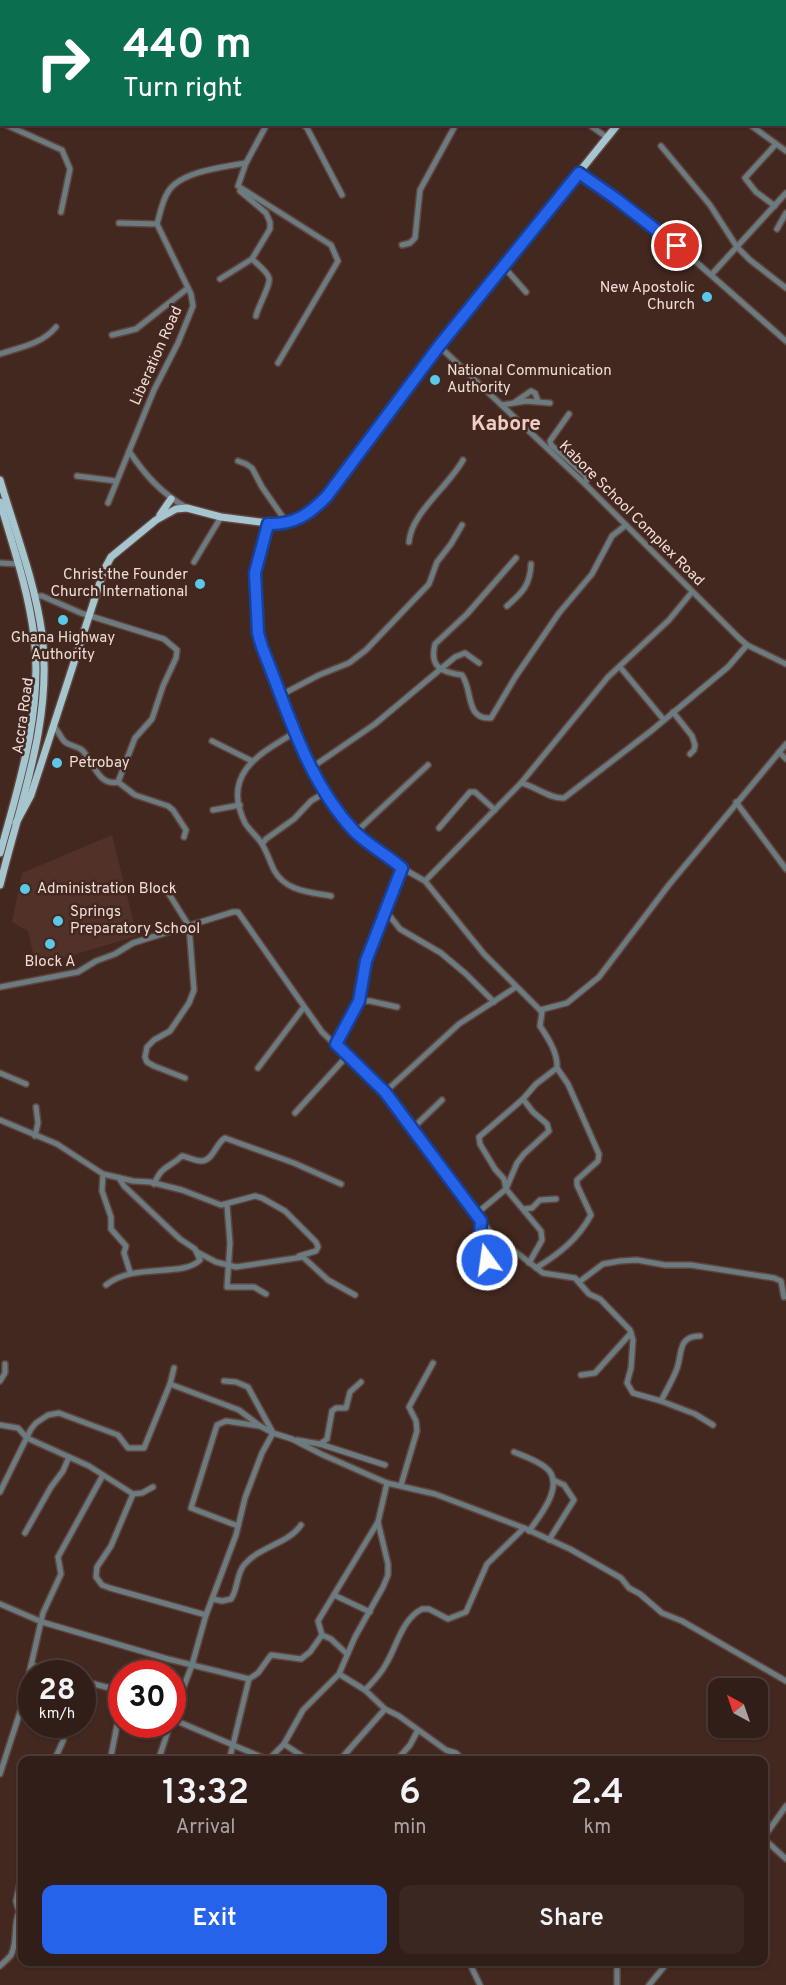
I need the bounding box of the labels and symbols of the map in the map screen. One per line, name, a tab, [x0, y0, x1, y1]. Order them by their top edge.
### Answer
pin	[651, 220, 702, 271]
place label: New Apostolic Church	[600, 279, 695, 315]
marker: New Apostolic Church	[700, 290, 714, 304]
street label: Liberation Road	[127, 304, 187, 408]
place label: National Communication Authority	[447, 362, 612, 398]
marker: National Communication Authority	[428, 373, 442, 387]
district label: Kabore	[471, 411, 541, 438]
street label: Kabore School Complex Road	[554, 437, 708, 591]
place label: Christ the Founder Church International	[50, 566, 188, 602]
marker: Christ the Founder Church International	[193, 577, 207, 591]
marker: Ghana Highway Authority	[56, 613, 70, 627]
place label: Ghana Highway Authority	[11, 629, 115, 665]
street label: Accra Road	[9, 677, 39, 755]
place label: Petrobay	[69, 754, 130, 773]
marker: Petrobay	[50, 756, 64, 770]
place label: Administration Block	[37, 880, 177, 899]
marker: Administration Block	[18, 882, 32, 896]
place label: Springs Preparatory School	[70, 903, 200, 939]
marker: Springs Preparatory School	[51, 914, 65, 928]
marker: Block A	[43, 937, 57, 951]
place label: Block A	[25, 953, 75, 972]
position arrow	[455, 1228, 519, 1292]
speed limit sign: 30	[108, 1660, 186, 1738]
north arrow	[708, 1678, 768, 1738]

